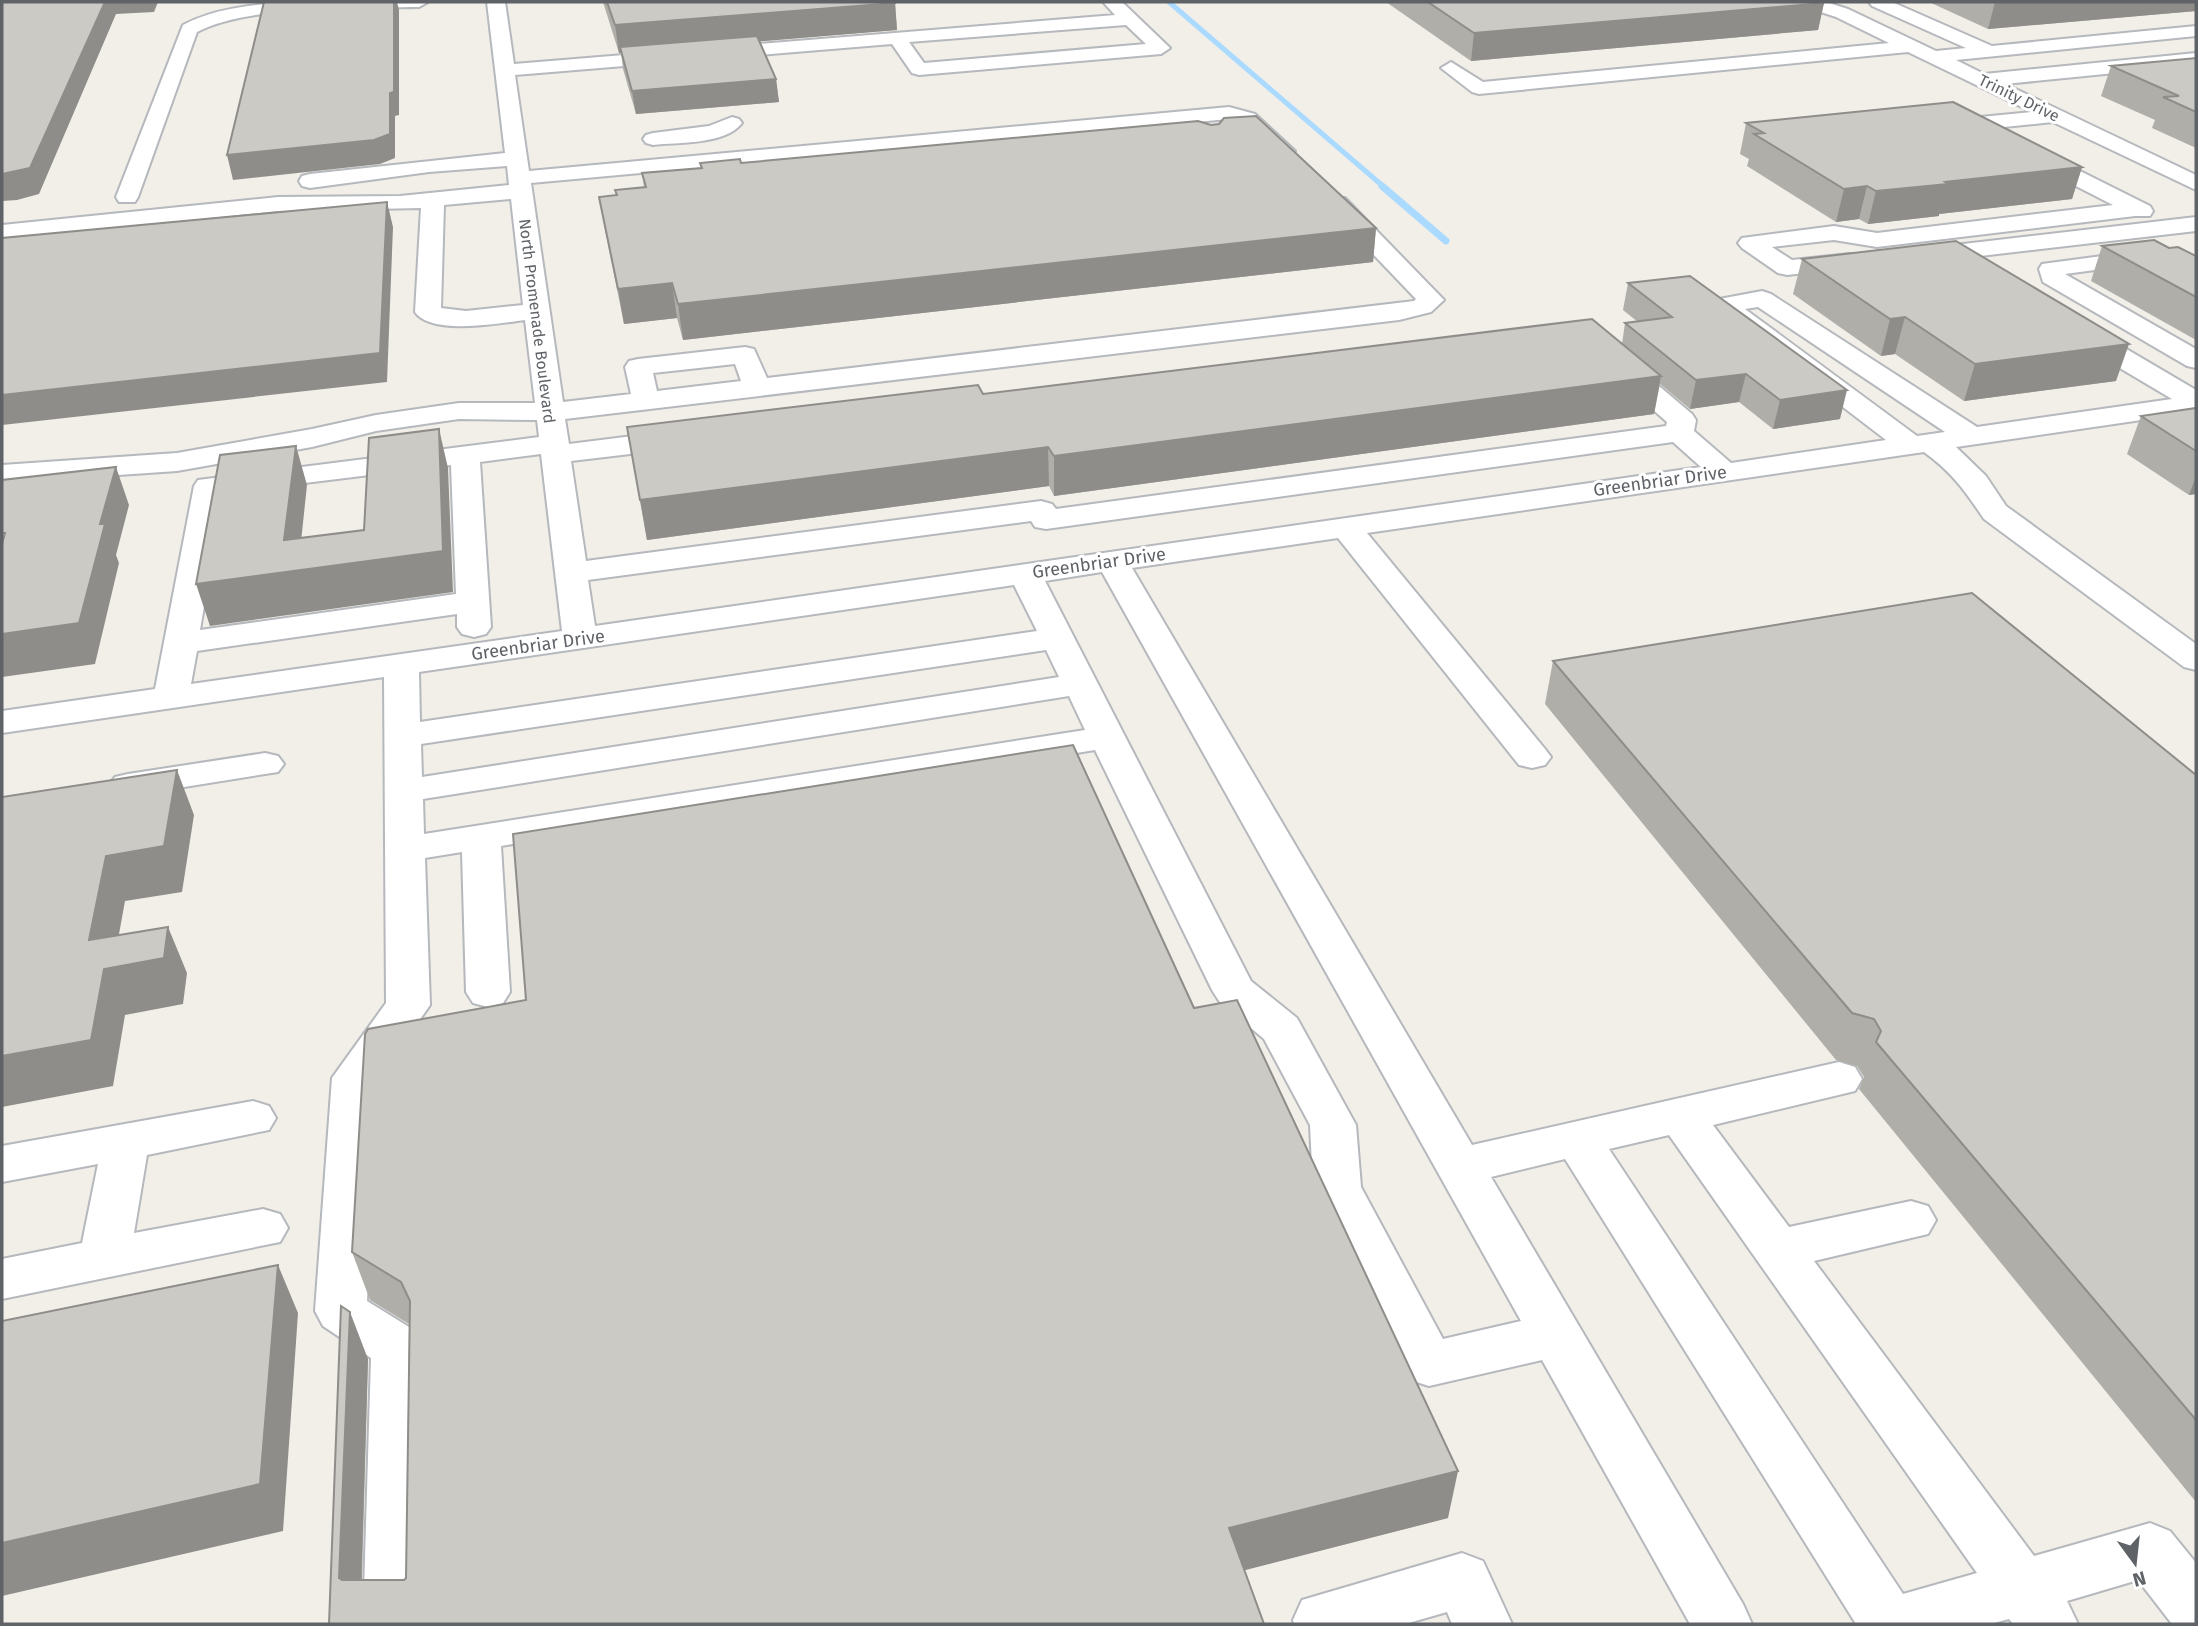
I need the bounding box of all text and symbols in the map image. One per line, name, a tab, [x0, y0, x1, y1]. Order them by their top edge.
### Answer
street label: Trinity Drive	[1975, 70, 2063, 126]
street label: North Promenade Boulevard	[515, 218, 559, 424]
street label: Greenbriar Drive	[1592, 461, 1728, 501]
street label: Greenbriar Drive	[1031, 543, 1167, 583]
street label: Greenbriar Drive	[470, 625, 606, 665]
north arrow	[2100, 1528, 2170, 1598]
text: N	[2130, 1566, 2148, 1592]

